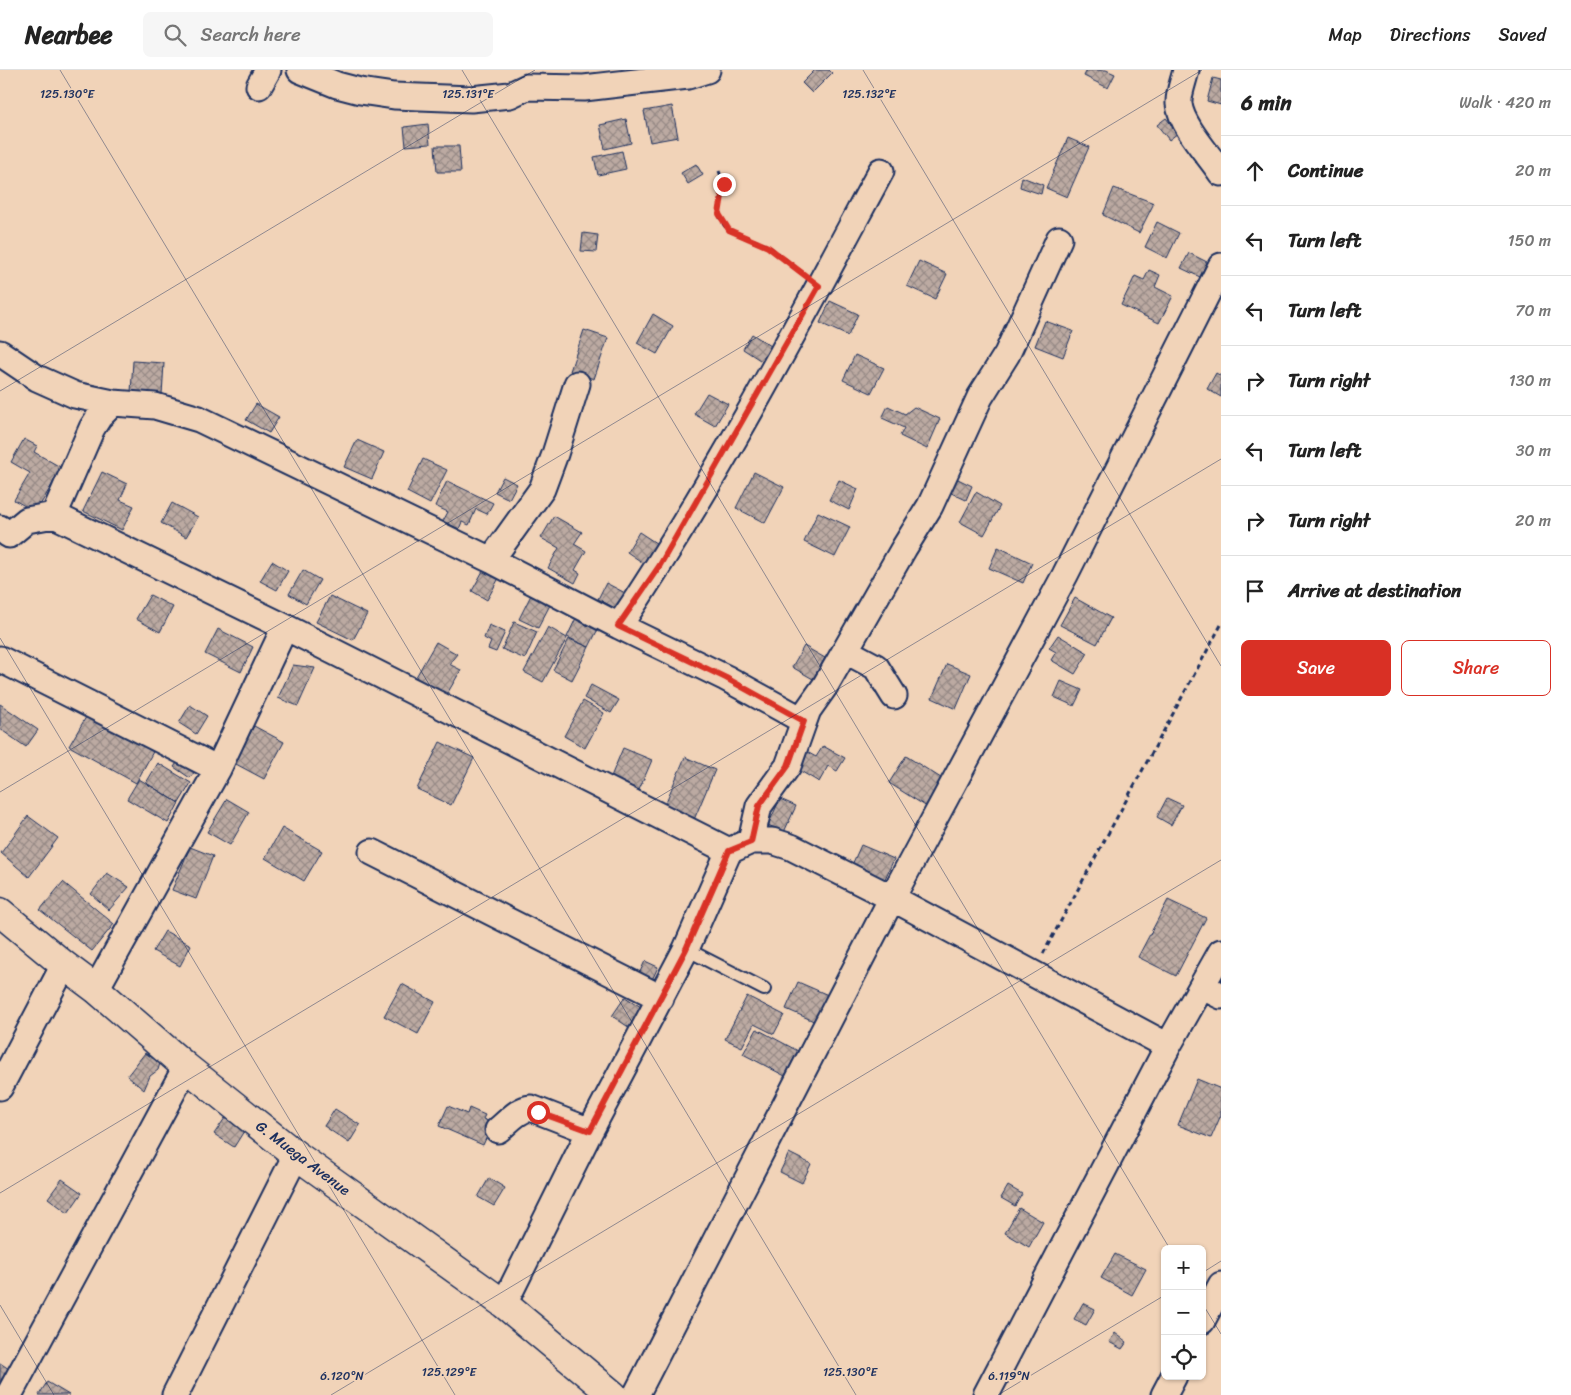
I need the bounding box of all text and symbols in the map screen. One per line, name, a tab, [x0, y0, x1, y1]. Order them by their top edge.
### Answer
search box	[143, 12, 493, 57]
text: Nearbee	[25, 14, 113, 56]
text: Search here	[201, 18, 301, 51]
text: Map	[1329, 19, 1362, 51]
text: Directions	[1390, 19, 1471, 51]
text: Saved	[1499, 19, 1546, 51]
icon: search	[161, 21, 189, 49]
text: 125.130°E	[40, 83, 95, 105]
text: 125.131°E	[442, 83, 495, 105]
text: 125.132°E	[842, 83, 897, 105]
text: 6 min	[1241, 84, 1292, 122]
text: Walk · 420 m	[1459, 88, 1551, 117]
text: Continue	[1288, 154, 1364, 187]
text: 20 m	[1515, 156, 1551, 185]
icon: ahead	[1241, 157, 1269, 185]
route end	[713, 173, 736, 196]
text: Turn left	[1288, 224, 1361, 257]
text: 150 m	[1508, 226, 1551, 255]
icon: left	[1241, 227, 1269, 255]
text: Turn left	[1288, 294, 1361, 327]
text: 70 m	[1515, 296, 1551, 325]
icon: left	[1241, 297, 1269, 325]
text: Turn right	[1288, 364, 1370, 397]
text: 130 m	[1509, 366, 1551, 395]
icon: right	[1241, 367, 1269, 395]
text: Turn left	[1288, 434, 1361, 467]
text: 30 m	[1516, 436, 1551, 465]
icon: left	[1241, 437, 1269, 465]
text: Turn right	[1288, 504, 1370, 537]
text: 20 m	[1515, 506, 1551, 535]
icon: right	[1241, 507, 1269, 535]
text: Arrive at destination	[1288, 574, 1461, 607]
icon: arrive	[1241, 577, 1269, 605]
button: Save	[1241, 640, 1391, 696]
button: Share	[1401, 640, 1551, 696]
route start	[527, 1101, 550, 1124]
street label: G. Muega Avenue	[250, 1114, 356, 1202]
map controls	[1161, 1245, 1206, 1380]
button: +	[1161, 1245, 1206, 1290]
button: −	[1161, 1290, 1206, 1335]
button: locate	[1161, 1335, 1206, 1380]
text: 125.129°E	[422, 1361, 477, 1383]
text: 125.130°E	[823, 1361, 878, 1383]
text: 6.120°N	[320, 1365, 364, 1387]
text: 6.119°N	[988, 1365, 1030, 1387]

